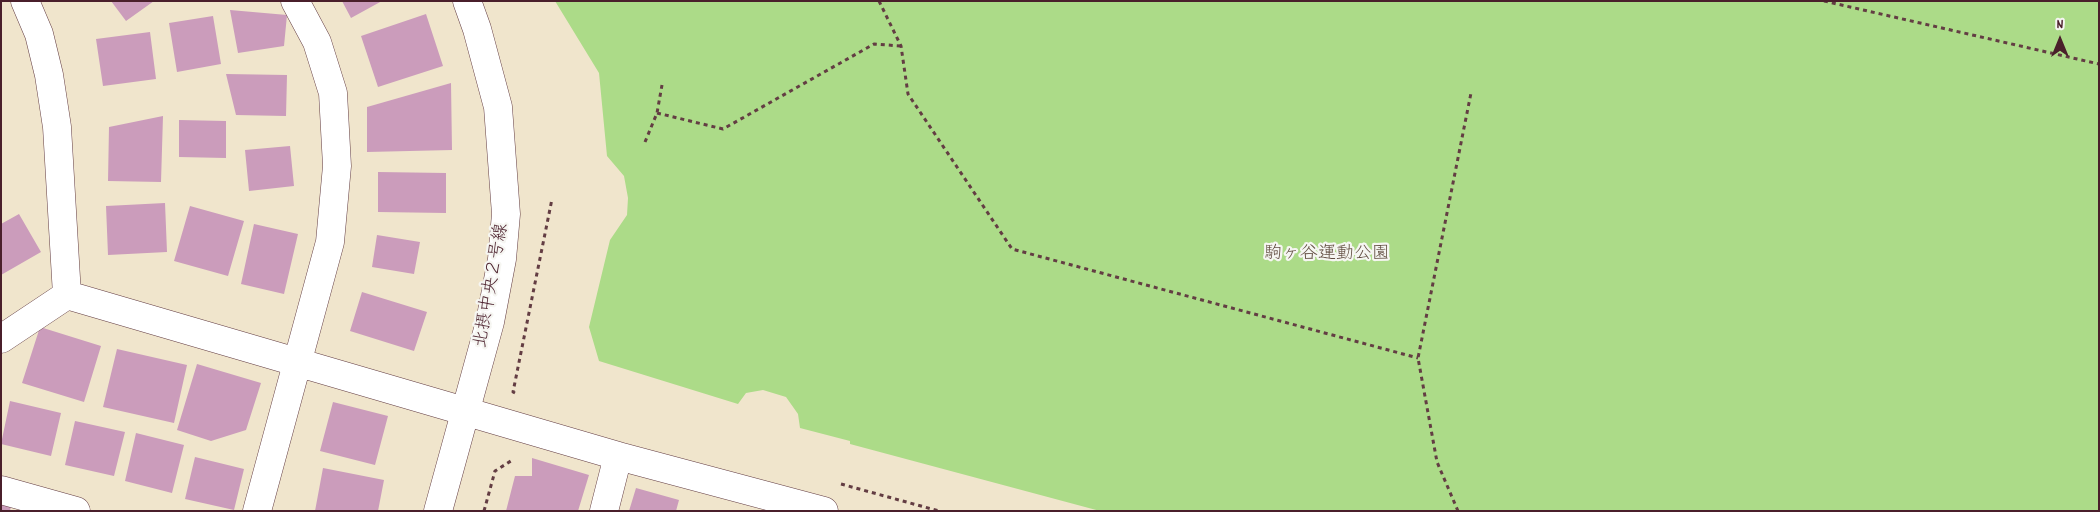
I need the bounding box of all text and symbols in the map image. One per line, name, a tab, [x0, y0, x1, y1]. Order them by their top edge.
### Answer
north arrow	[2035, 15, 2085, 65]
text: N	[2057, 15, 2063, 35]
street label: 北摂中央２号線	[471, 222, 515, 350]
park label: 駒ヶ谷運動公園	[1264, 245, 1390, 267]

